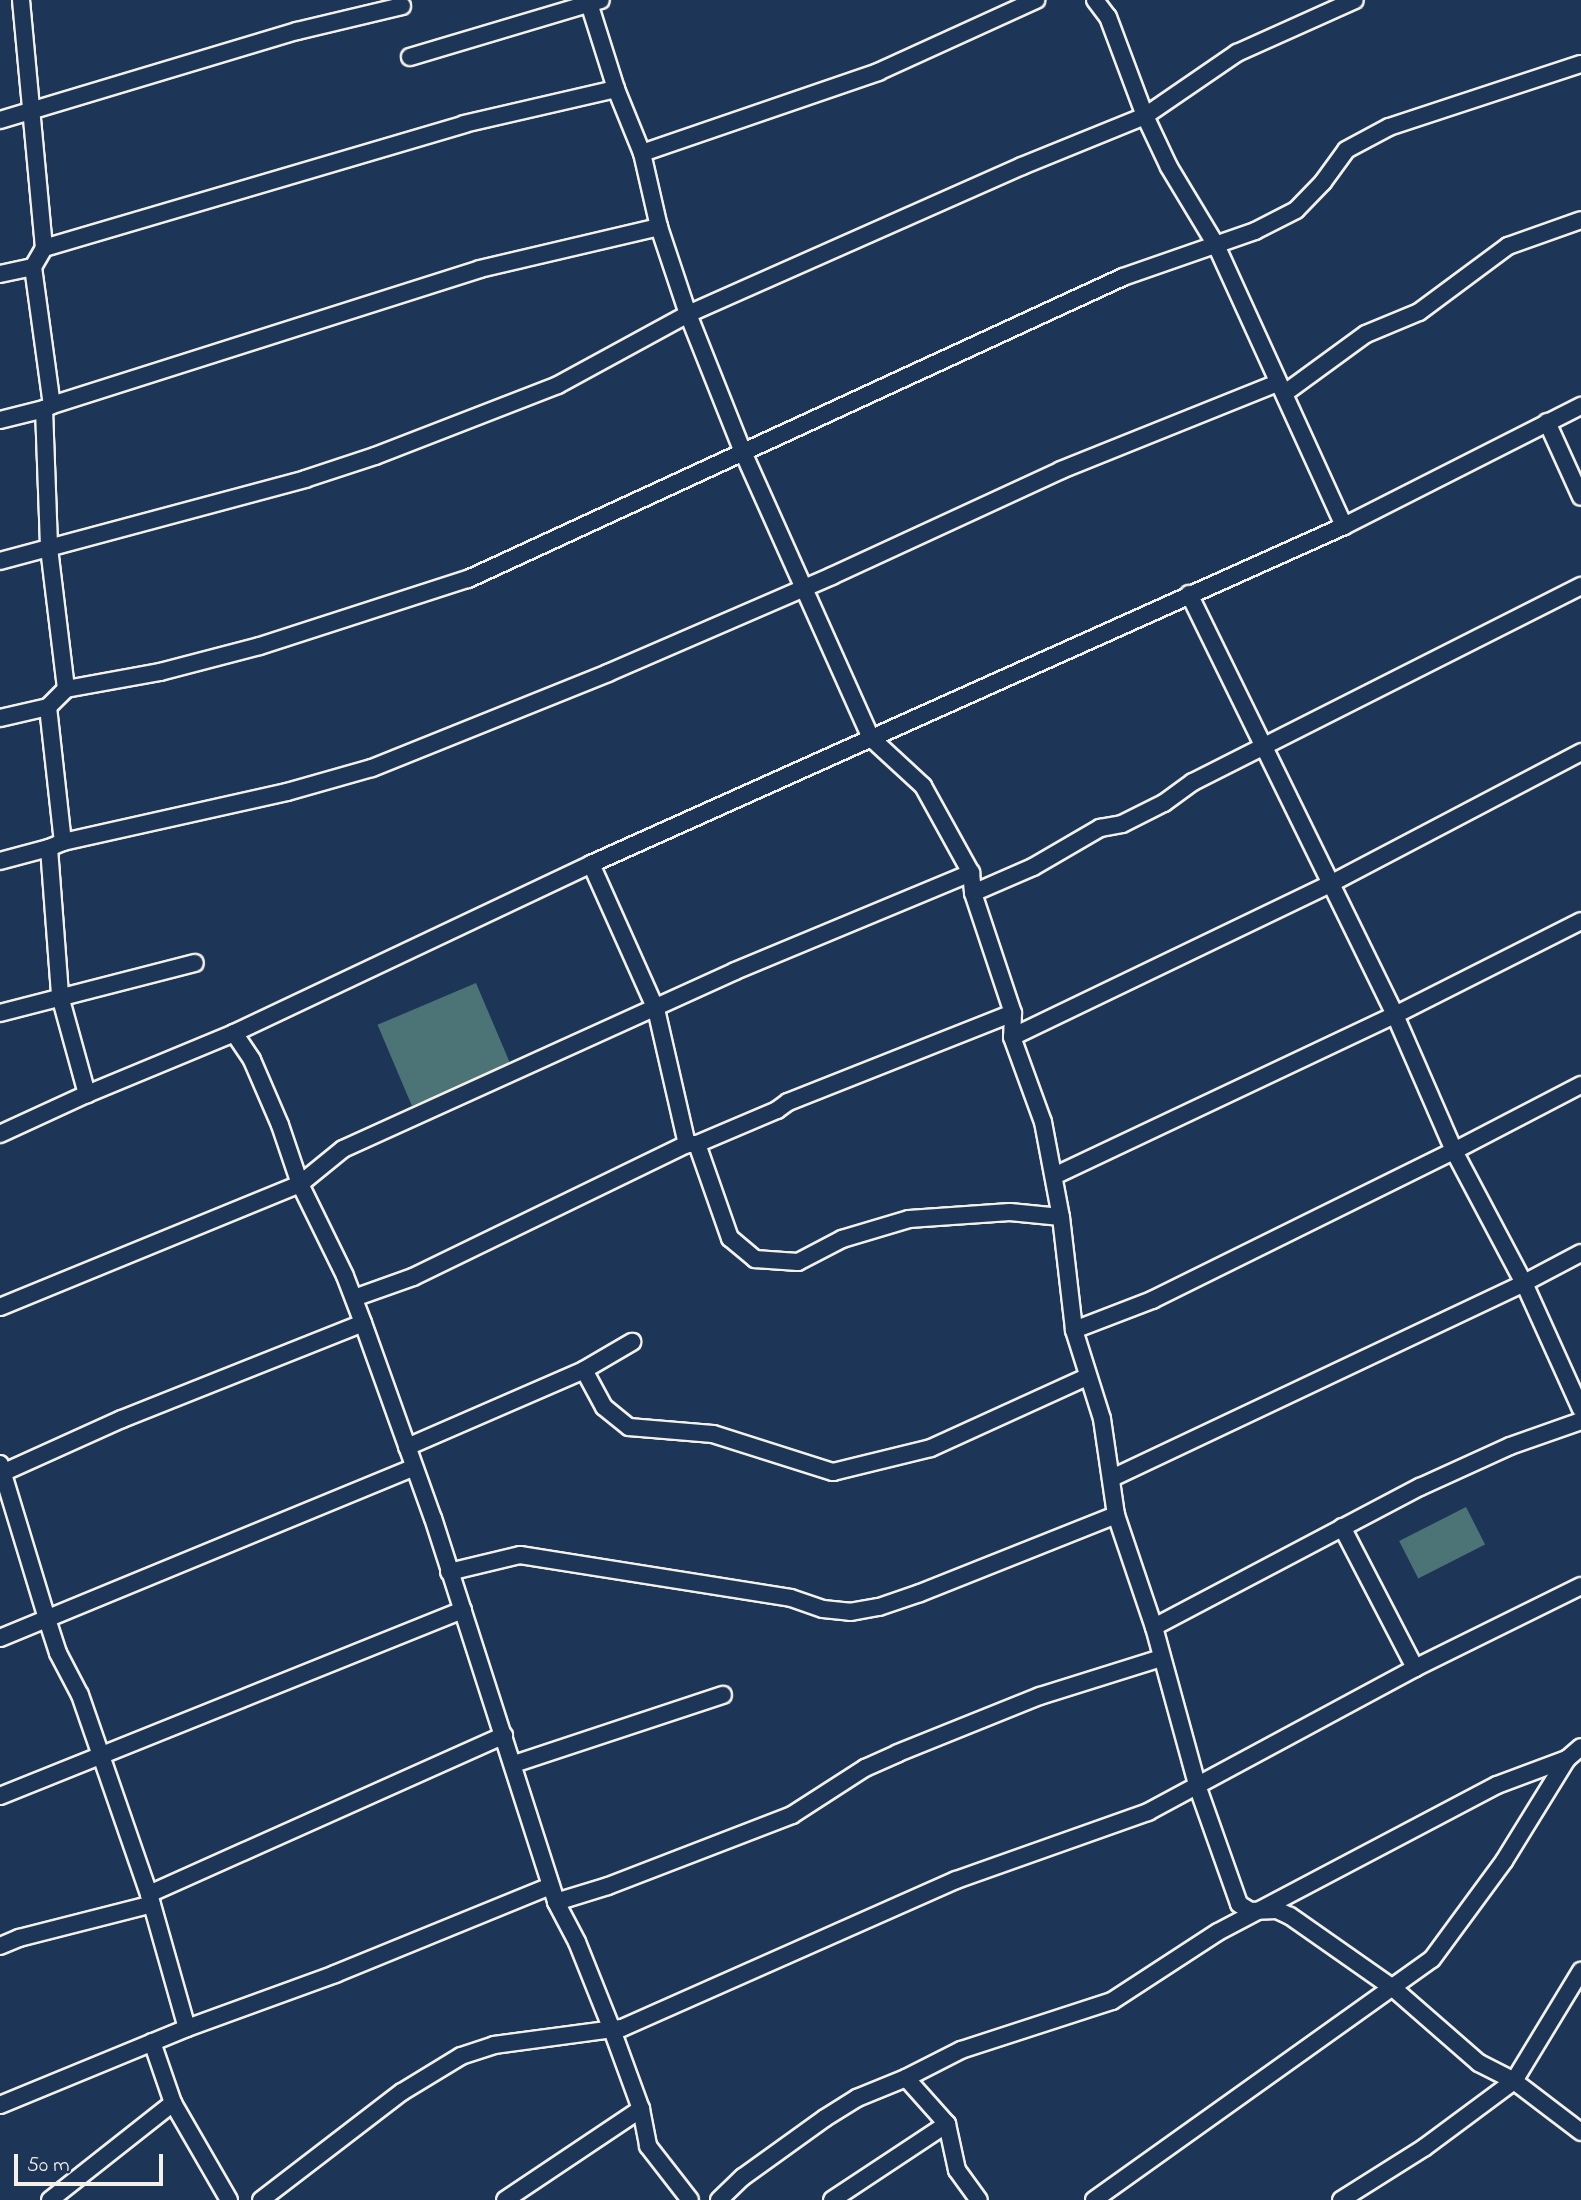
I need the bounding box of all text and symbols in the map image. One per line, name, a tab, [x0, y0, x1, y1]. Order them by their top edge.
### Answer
scale bar	[18, 2140, 166, 2184]
text: 50 m	[27, 2151, 70, 2181]

